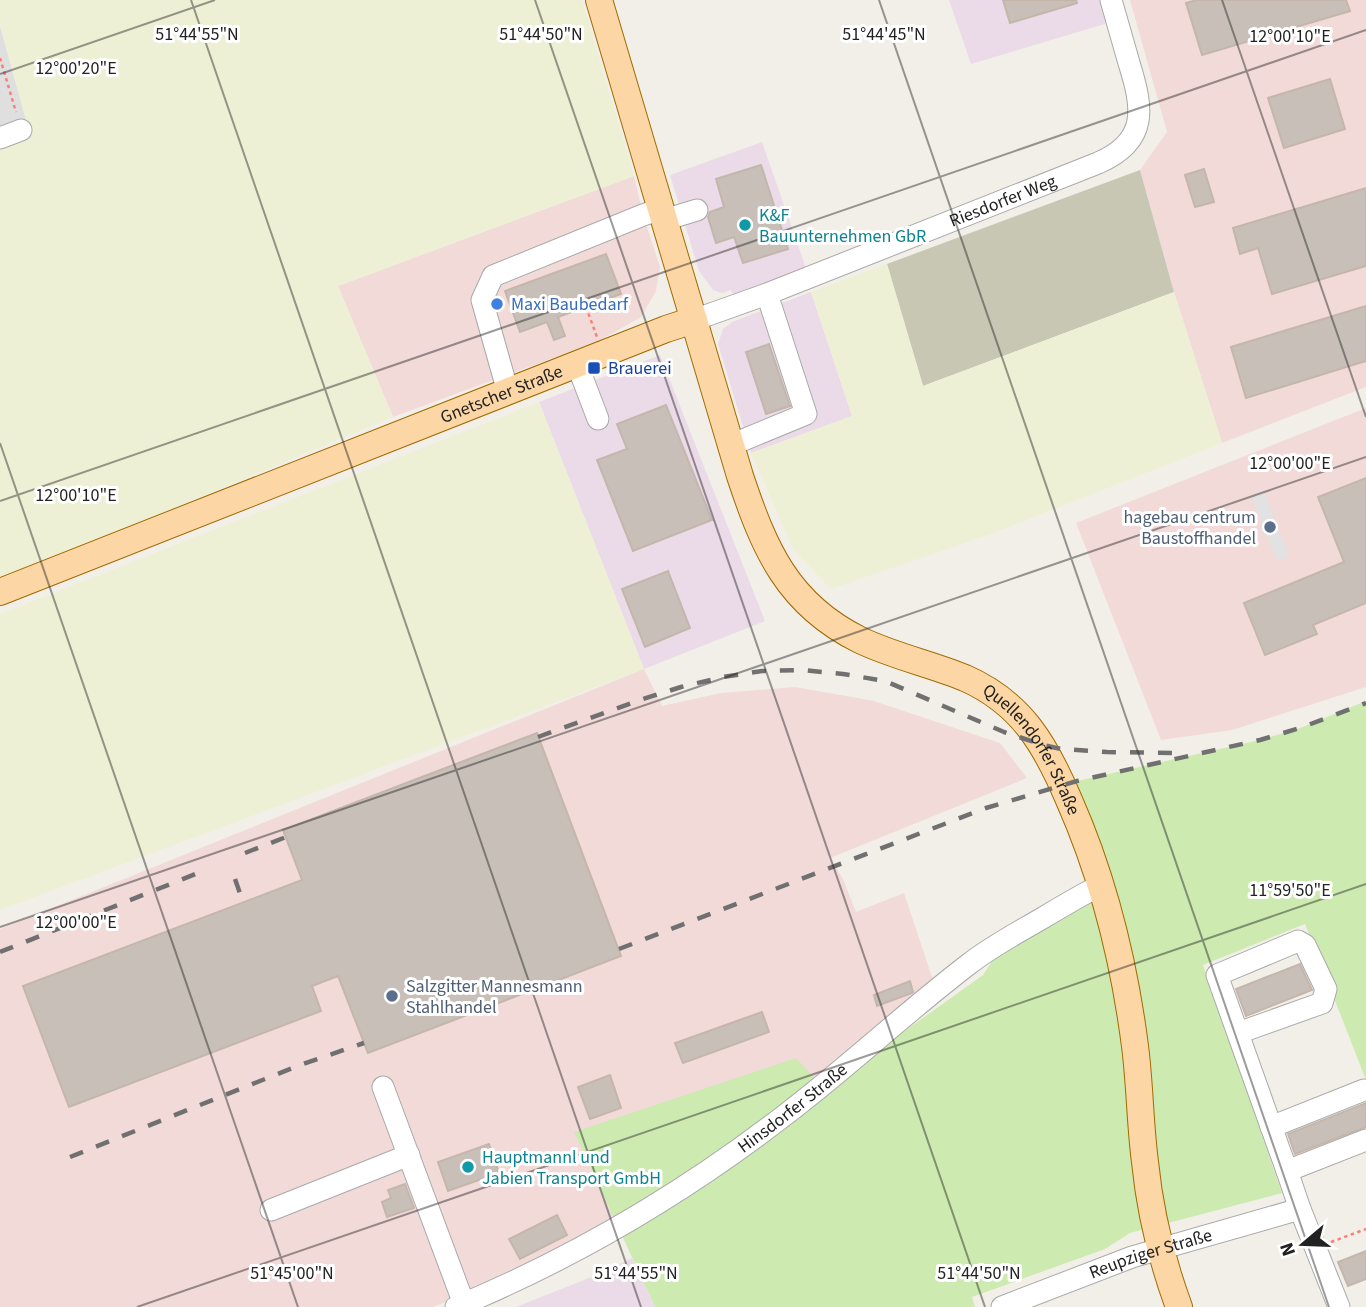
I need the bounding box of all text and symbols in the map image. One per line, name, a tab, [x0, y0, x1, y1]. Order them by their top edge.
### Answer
text: 51°44'55"N	[155, 22, 239, 47]
text: 51°44'50"N	[499, 22, 583, 47]
text: 51°44'45"N	[842, 22, 926, 47]
text: 12°00'10"E	[1249, 24, 1331, 49]
text: 12°00'20"E	[35, 56, 117, 81]
street label: Riesdorfer Weg	[946, 168, 1060, 233]
place label: K&F Bauunternehmen GbR	[759, 203, 926, 249]
marker: K&F Bauunternehmen GbR	[737, 217, 753, 233]
place label: Maxi Baubedarf	[511, 292, 629, 317]
marker: Maxi Baubedarf	[489, 296, 505, 312]
place label: Brauerei	[608, 356, 672, 381]
street label: Gnetscher Straße	[437, 359, 566, 429]
marker: Brauerei	[586, 360, 602, 376]
text: 12°00'00"E	[1249, 451, 1331, 476]
text: 12°00'10"E	[35, 483, 117, 508]
place label: hagebau centrum Baustoffhandel	[1124, 505, 1256, 551]
marker: hagebau centrum Baustoffhandel	[1262, 519, 1278, 535]
street label: Quellendorfer Straße	[978, 677, 1087, 819]
text: 11°59'50"E	[1249, 878, 1331, 903]
text: 12°00'00"E	[35, 910, 117, 935]
place label: Salzgitter Mannesmann Stahlhandel	[406, 974, 583, 1020]
marker: Salzgitter Mannesmann Stahlhandel	[384, 988, 400, 1004]
street label: Hinsdorfer Straße	[732, 1057, 853, 1159]
place label: Hauptmannl und Jabien Transport GmbH	[482, 1145, 661, 1191]
marker: Hauptmannl und Jabien Transport GmbH	[460, 1159, 476, 1175]
north arrow	[1268, 1209, 1338, 1279]
street label: Reupziger Straße	[1085, 1222, 1215, 1285]
text: N	[1274, 1239, 1303, 1259]
text: 51°45'00"N	[250, 1261, 334, 1286]
text: 51°44'55"N	[594, 1261, 678, 1286]
text: 51°44'50"N	[937, 1261, 1021, 1286]

